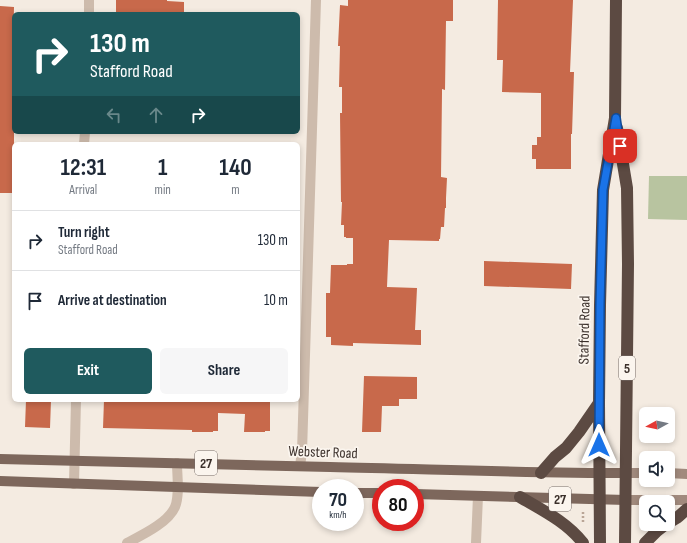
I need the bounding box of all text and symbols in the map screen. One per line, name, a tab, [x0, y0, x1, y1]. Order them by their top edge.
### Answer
text: 130 m	[90, 27, 150, 60]
icon: right	[24, 28, 76, 80]
text: Stafford Road	[90, 61, 173, 82]
icon: left	[103, 104, 125, 126]
icon: ahead	[145, 104, 167, 126]
icon: right	[187, 104, 209, 126]
pin	[603, 129, 637, 163]
icon: arrive	[609, 135, 631, 157]
text: 12:31	[60, 153, 106, 182]
text: 1	[158, 153, 167, 182]
text: 140	[219, 153, 252, 182]
text: Arrival	[69, 182, 97, 198]
text: min	[155, 182, 171, 198]
text: m	[231, 182, 240, 198]
text: Turn right	[58, 223, 110, 242]
icon: right	[24, 230, 46, 252]
text: 130 m	[258, 231, 288, 250]
text: Stafford Road	[58, 242, 118, 258]
icon: arrive	[24, 290, 46, 312]
text: Arrive at destination	[58, 291, 167, 310]
text: 10 m	[264, 291, 288, 310]
street label: Stafford Road	[574, 295, 595, 365]
button: Exit	[24, 348, 152, 394]
button: Share	[160, 348, 288, 394]
road number: 5	[619, 356, 635, 380]
north arrow	[639, 407, 675, 443]
map controls	[639, 407, 675, 531]
position arrow	[578, 424, 620, 466]
street label: Webster Road	[288, 442, 358, 463]
road number: 27	[195, 451, 217, 475]
button: sound	[639, 451, 675, 487]
speed limit sign: 80	[372, 479, 424, 531]
road number: 27	[549, 487, 571, 511]
text: 70	[329, 488, 347, 512]
button: search	[639, 495, 675, 531]
text: km/h	[329, 509, 347, 521]

